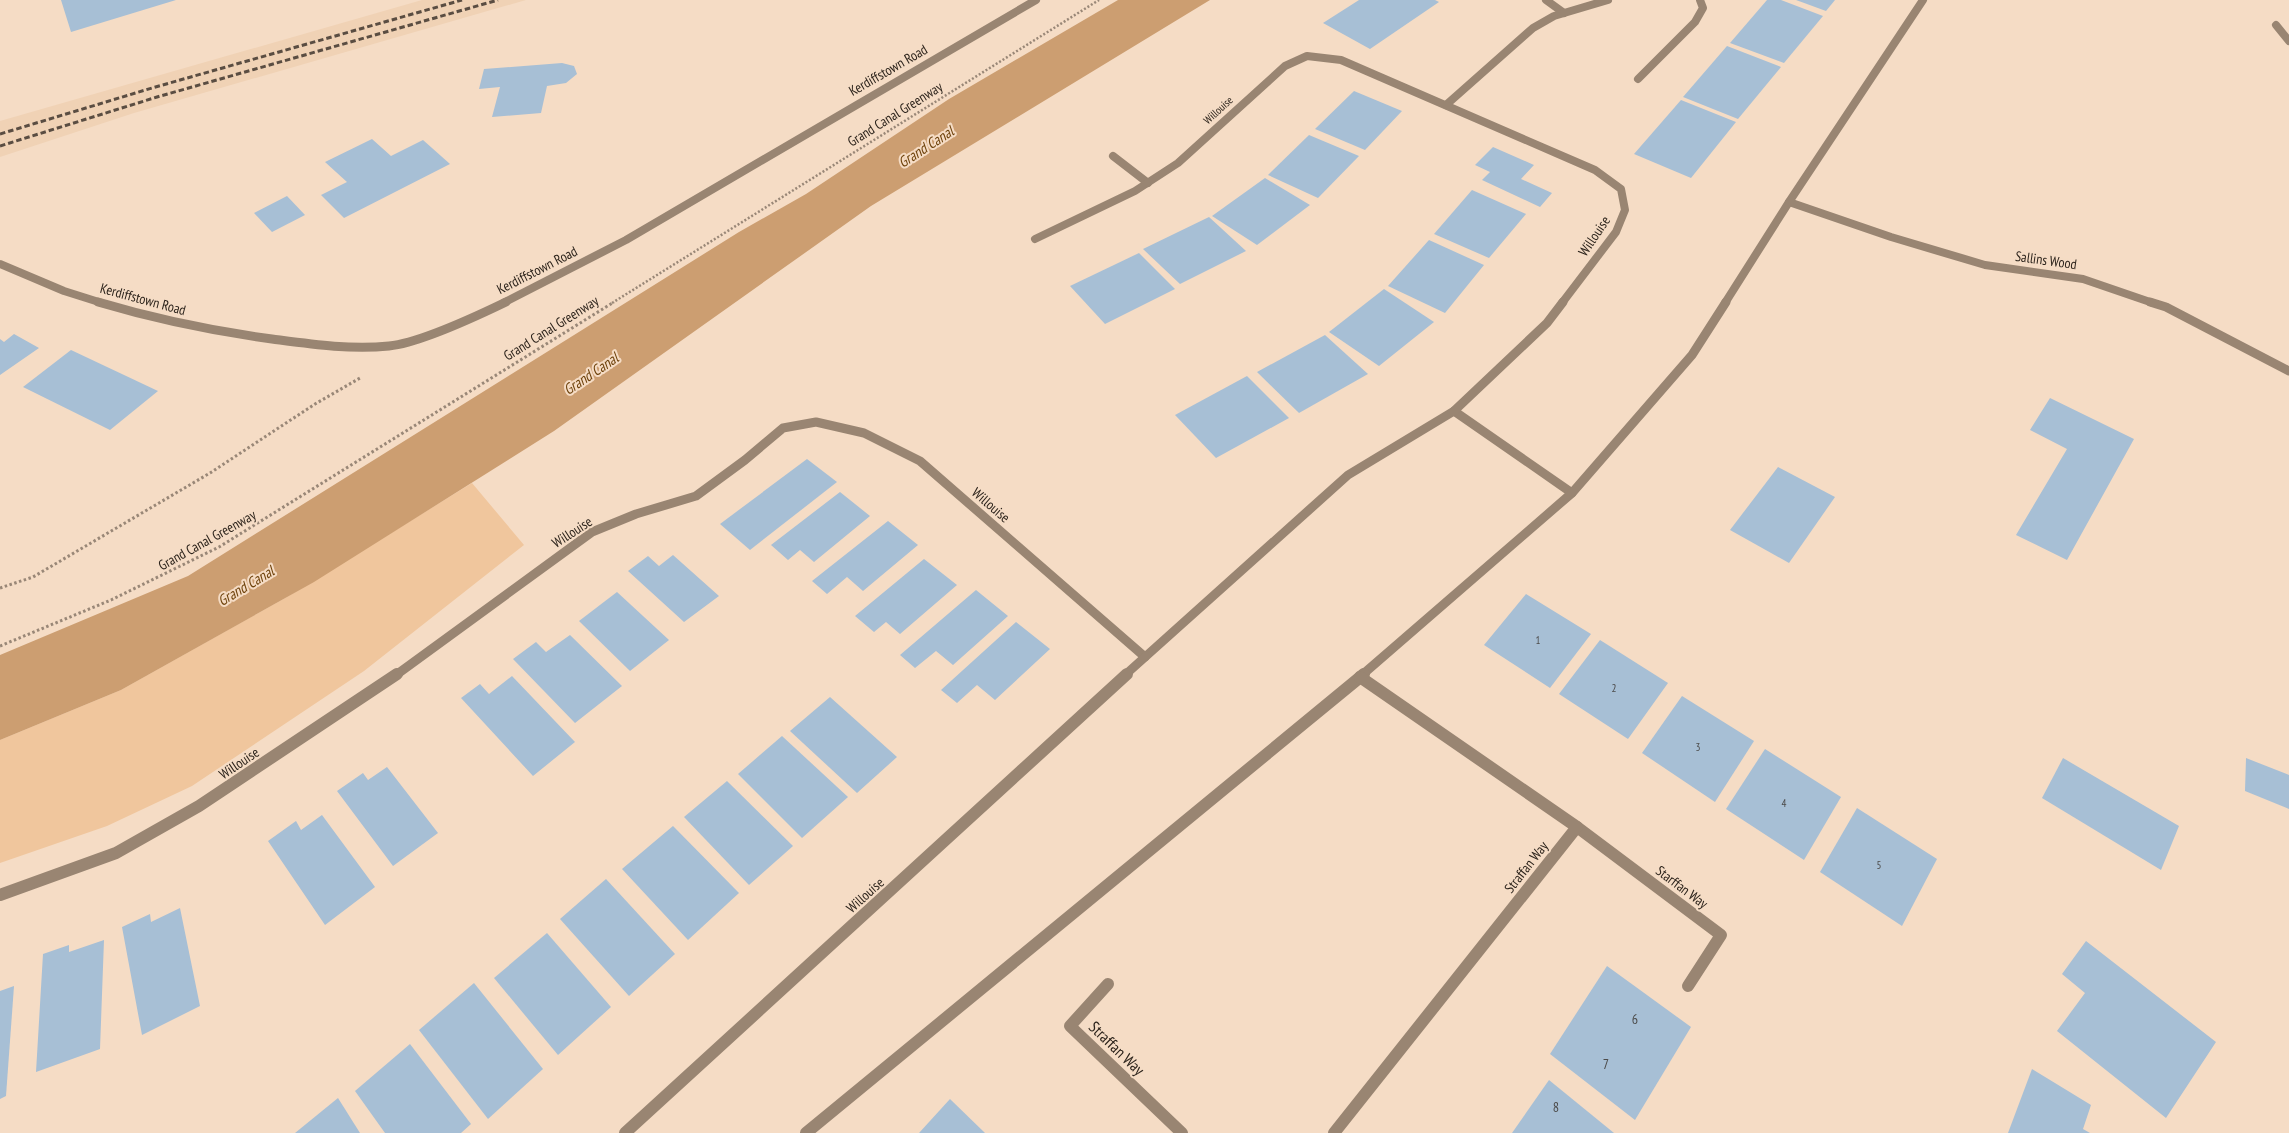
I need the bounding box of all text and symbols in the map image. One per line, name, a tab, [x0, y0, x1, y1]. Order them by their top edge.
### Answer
street label: Kerdiffstown Road	[845, 40, 931, 100]
street label: Grand Canal Greenway	[844, 78, 946, 150]
street label: Willouise	[1200, 93, 1236, 127]
water label: Grand Canal	[895, 122, 957, 172]
street label: Willouise	[1574, 212, 1614, 260]
street label: Kerdiffstown Road	[494, 242, 580, 298]
street label: Sallins Wood	[2014, 247, 2078, 273]
street label: Kerdiffstown Road	[98, 279, 188, 319]
street label: Grand Canal Greenway	[500, 291, 603, 364]
water label: Grand Canal	[559, 347, 623, 399]
street label: Willouise	[968, 484, 1014, 527]
street label: Grand Canal Greenway	[155, 505, 260, 574]
street label: Willouise	[548, 512, 596, 552]
water label: Grand Canal	[214, 561, 279, 610]
house number: 1	[1536, 633, 1541, 647]
house number: 2	[1612, 681, 1617, 695]
house number: 3	[1696, 740, 1701, 754]
street label: Willouise	[215, 743, 263, 783]
house number: 4	[1782, 796, 1787, 810]
street label: Straffan Way	[1500, 837, 1552, 896]
house number: 5	[1877, 858, 1882, 872]
street label: Starffan Way	[1652, 862, 1712, 913]
street label: Willouise	[842, 873, 888, 917]
house number: 6	[1632, 1010, 1638, 1028]
street label: Straffan Way	[1085, 1017, 1149, 1079]
house number: 7	[1603, 1055, 1609, 1073]
house number: 8	[1553, 1098, 1559, 1116]

